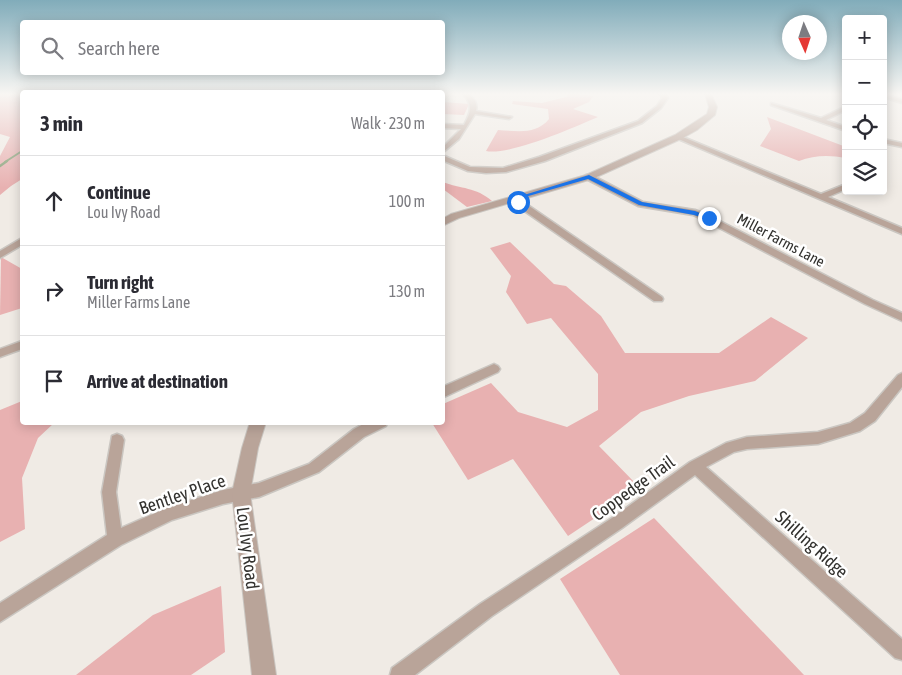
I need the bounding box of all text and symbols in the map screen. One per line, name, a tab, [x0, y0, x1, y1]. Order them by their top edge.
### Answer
north arrow	[782, 15, 827, 60]
map controls	[842, 15, 887, 195]
button: +	[842, 15, 887, 60]
search box	[20, 20, 445, 75]
icon: search	[38, 34, 66, 62]
text: Search here	[78, 37, 160, 59]
button: −	[842, 60, 887, 105]
button: locate	[842, 105, 887, 150]
text: 3 min	[40, 111, 83, 135]
text: Walk · 230 m	[351, 114, 425, 132]
button: layers	[842, 150, 887, 195]
text: Continue	[87, 181, 151, 203]
icon: ahead	[40, 187, 68, 215]
route start	[507, 191, 530, 214]
text: 100 m	[389, 192, 425, 210]
text: Lou Ivy Road	[87, 203, 161, 221]
route end	[698, 207, 721, 230]
street label: Miller Farms Lane	[734, 210, 828, 270]
text: Turn right	[87, 271, 154, 293]
icon: right	[40, 277, 68, 305]
text: 130 m	[389, 282, 425, 300]
text: Miller Farms Lane	[87, 293, 190, 311]
icon: arrive	[40, 367, 68, 395]
text: Arrive at destination	[87, 370, 228, 392]
street label: Coppedge Trail	[587, 451, 679, 525]
street label: Bentley Place	[136, 469, 228, 519]
street label: Lou Ivy Road	[233, 506, 263, 590]
street label: Shilling Ridge	[771, 506, 853, 582]

